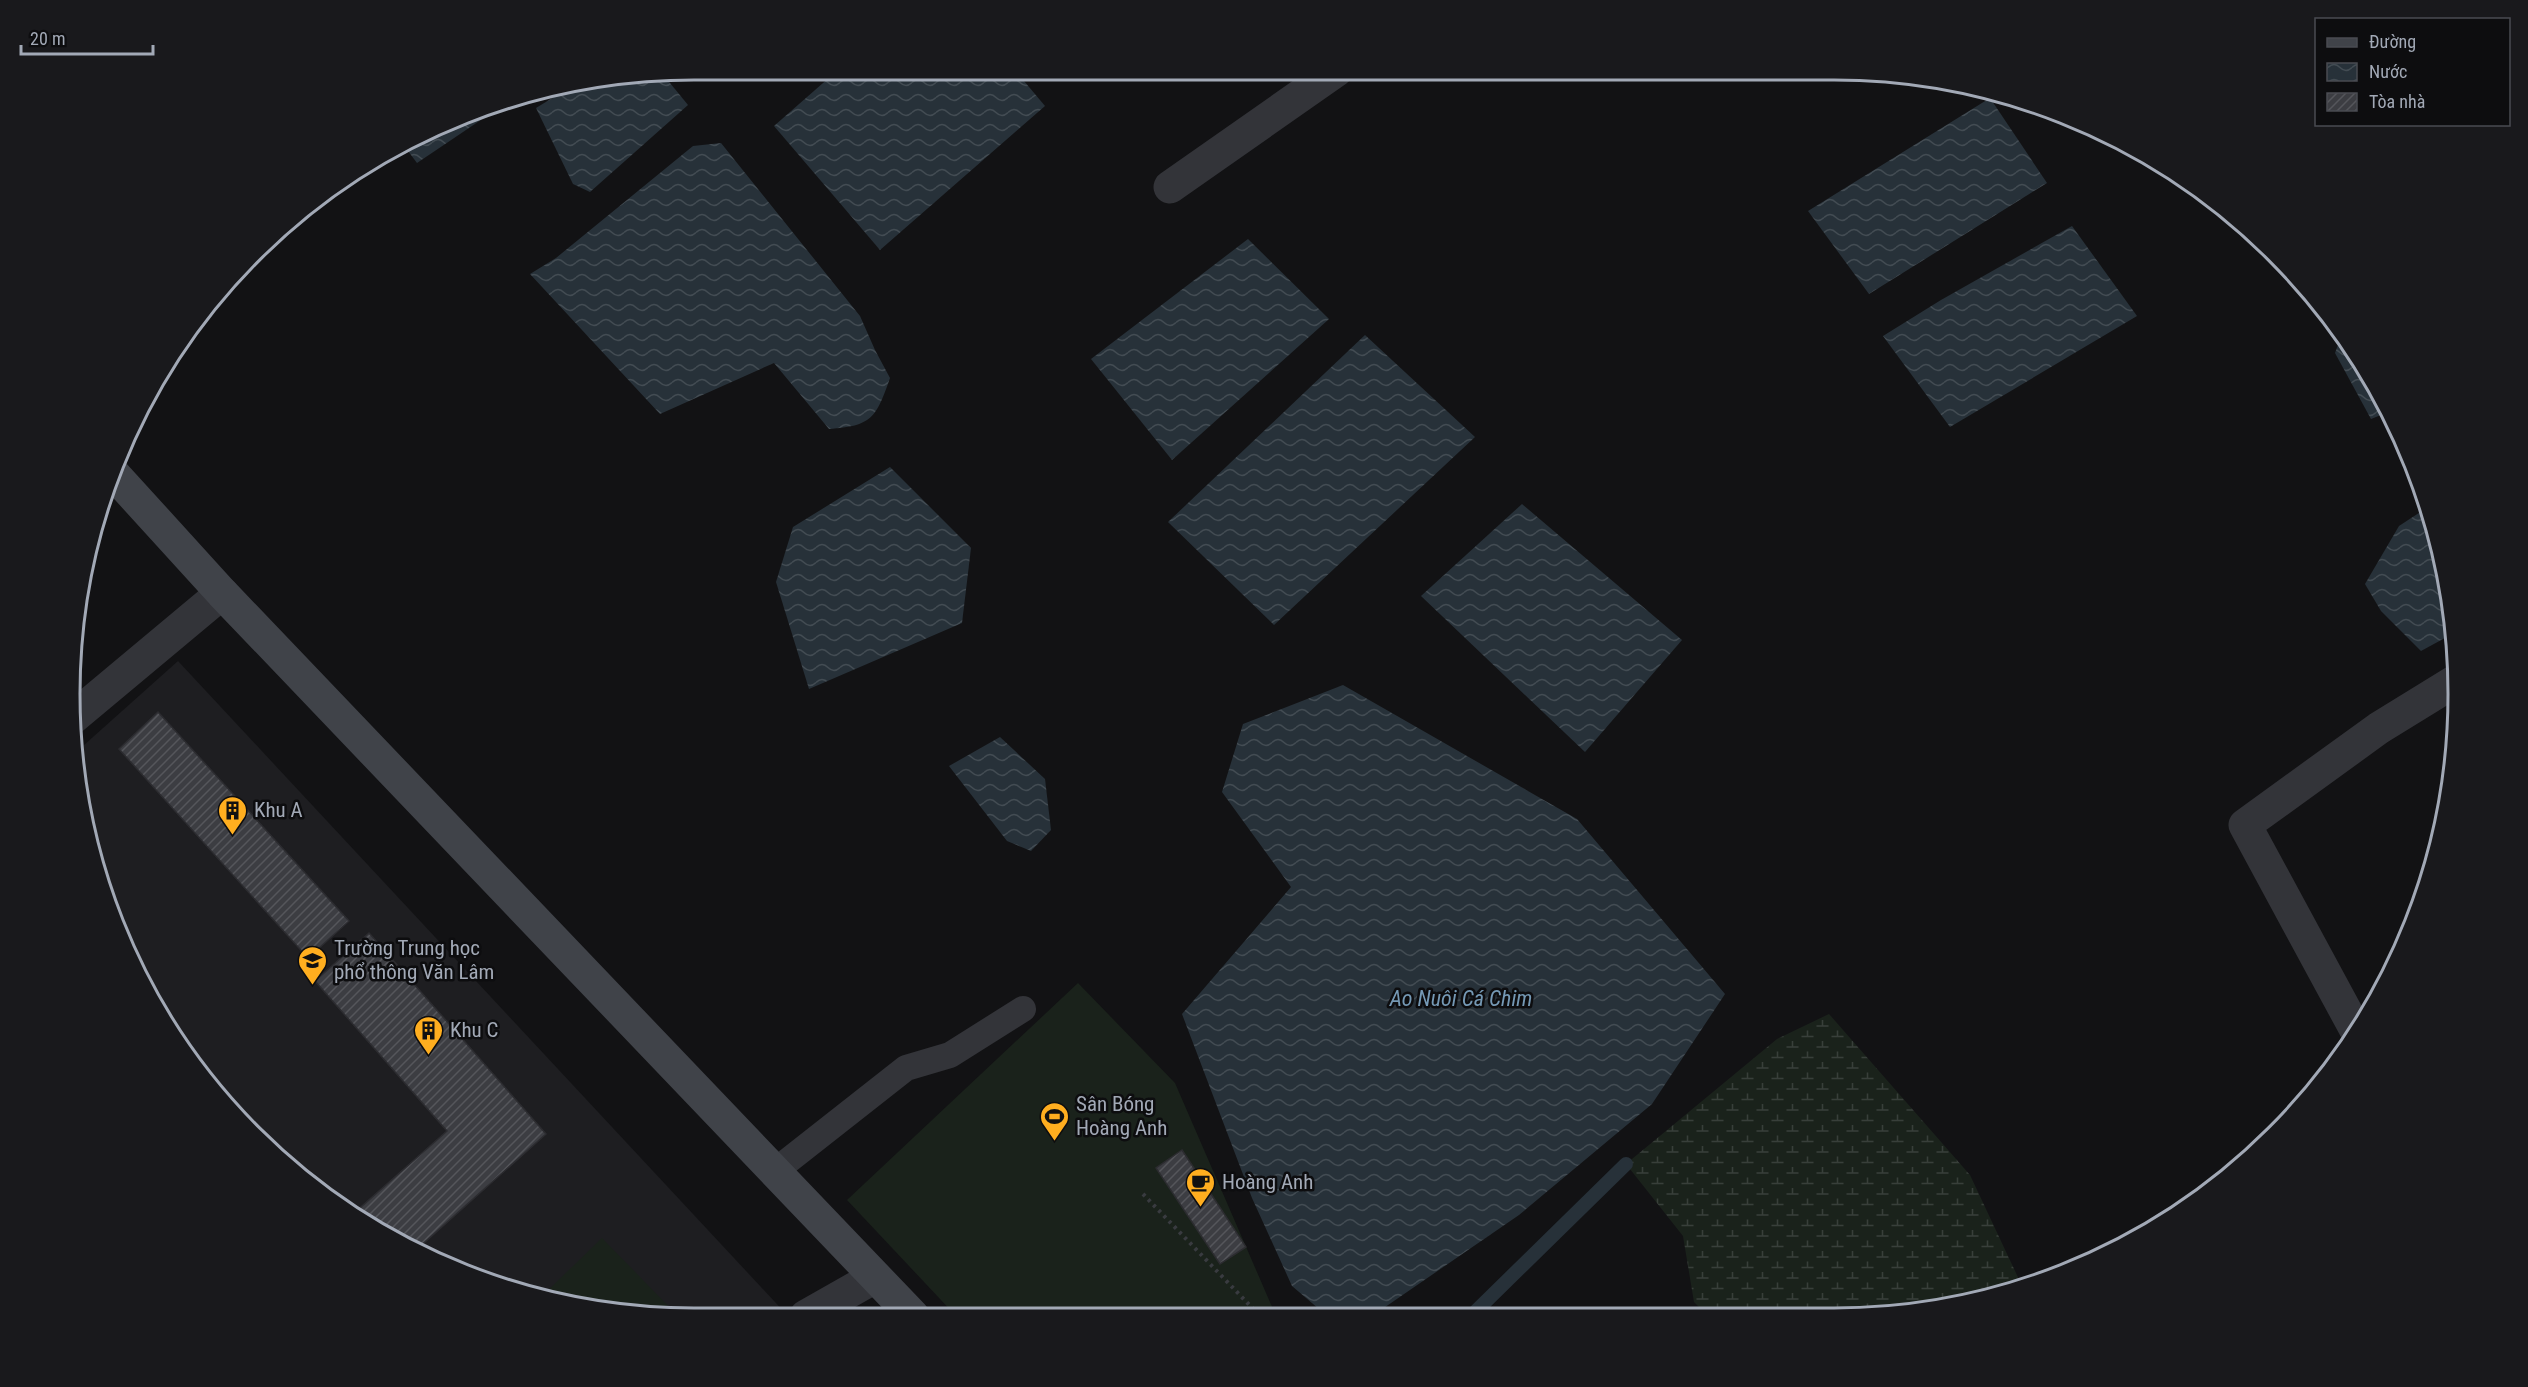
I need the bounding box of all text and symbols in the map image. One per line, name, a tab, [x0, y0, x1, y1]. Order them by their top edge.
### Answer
scale bar	[21, 18, 153, 56]
legend	[2315, 18, 2510, 126]
text: 20 m	[30, 28, 65, 49]
text: Đường	[2369, 31, 2416, 52]
text: Nước	[2369, 61, 2407, 82]
text: Tòa nhà	[2369, 91, 2425, 112]
building icon: Khu A	[217, 794, 249, 836]
place label: Khu A	[254, 798, 303, 822]
place label: Trường Trung học phổ thông Văn Lâm	[334, 936, 494, 984]
school or university icon: Trường Trung học phổ thông Văn Lâm	[297, 944, 329, 986]
water label: Ao Nuôi Cá Chim	[1389, 986, 1532, 1011]
building icon: Khu C	[413, 1014, 445, 1056]
place label: Khu C	[450, 1018, 498, 1042]
place label: Sân Bóng Hoàng Anh	[1076, 1092, 1167, 1140]
sports icon: Sân Bóng Hoàng Anh	[1039, 1100, 1071, 1142]
cafe icon: Hoàng Anh	[1185, 1166, 1217, 1208]
place label: Hoàng Anh	[1222, 1170, 1313, 1194]

